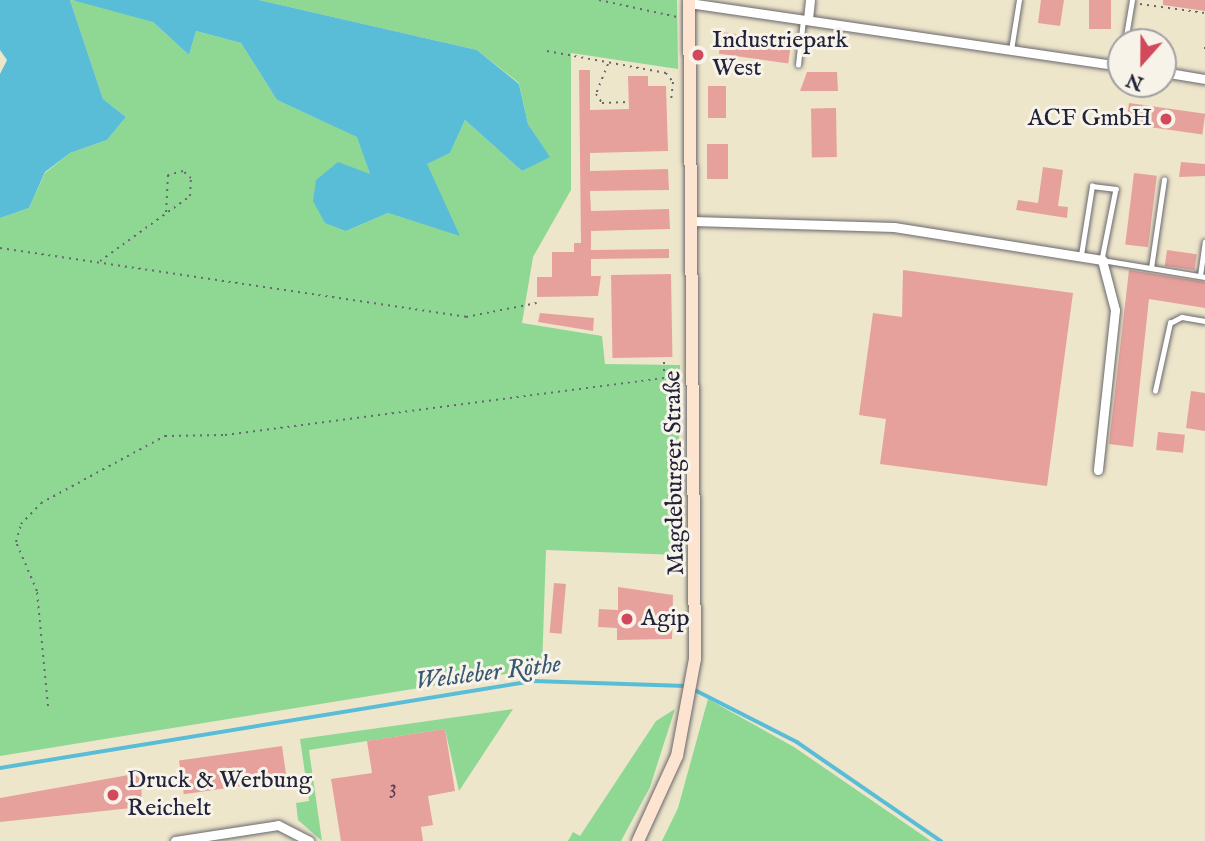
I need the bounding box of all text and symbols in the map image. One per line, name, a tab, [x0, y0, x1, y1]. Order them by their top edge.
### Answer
place label: Industriepark West	[712, 27, 848, 83]
north arrow	[1107, 28, 1177, 98]
marker: Industriepark West	[690, 47, 706, 63]
text: N	[1123, 67, 1147, 95]
place label: ACF GmbH	[1028, 105, 1152, 133]
marker: ACF GmbH	[1158, 111, 1174, 127]
street label: Magdeburger Straße	[659, 370, 691, 576]
place label: Agip	[641, 605, 690, 633]
marker: Agip	[619, 611, 635, 627]
water label: Welsleber Röthe	[413, 649, 563, 697]
place label: Druck & Werbung Reichelt	[127, 767, 312, 823]
house number: 3	[389, 775, 397, 801]
marker: Druck & Werbung Reichelt	[105, 787, 121, 803]

